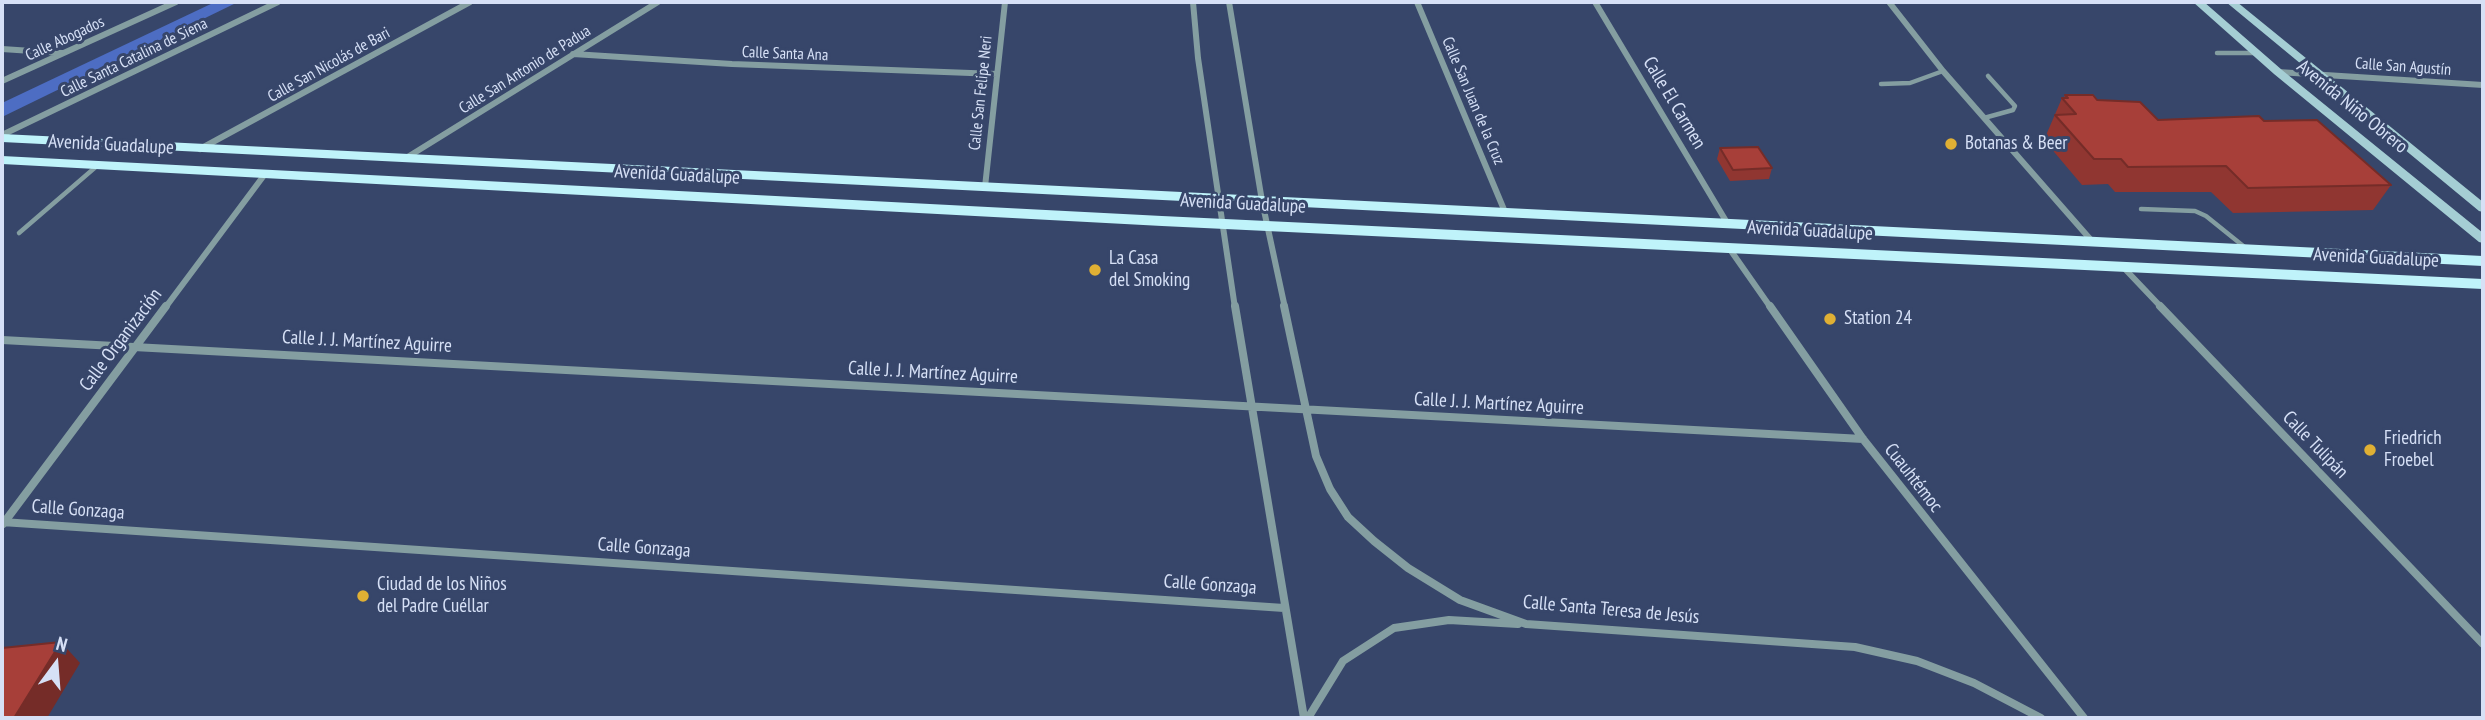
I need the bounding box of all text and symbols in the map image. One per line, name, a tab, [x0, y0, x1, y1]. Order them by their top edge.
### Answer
street label: Calle Abogados	[22, 12, 108, 66]
street label: Calle Santa Catalina de Siena	[57, 14, 211, 102]
street label: Calle San Antonio de Padua	[456, 22, 594, 118]
street label: Calle San Nicolás de Bari	[265, 23, 393, 107]
street label: Calle San Juan de la Cruz	[1437, 34, 1509, 168]
street label: Calle San Felipe Neri	[965, 35, 997, 151]
street label: Calle Santa Ana	[741, 43, 829, 65]
street label: Calle El Carmen	[1638, 53, 1710, 153]
street label: Calle San Agustín	[2354, 54, 2452, 80]
street label: Avenida Niño Obrero	[2292, 55, 2412, 159]
street label: Avenida Guadalupe	[48, 130, 174, 160]
place label: Botanas & Beer	[1965, 133, 2068, 155]
marker: Botanas & Beer	[1943, 136, 1959, 152]
street label: Avenida Guadalupe	[614, 160, 740, 190]
street label: Avenida Guadalupe	[1180, 189, 1306, 219]
street label: Avenida Guadalupe	[1747, 216, 1873, 246]
street label: Avenida Guadalupe	[2313, 243, 2439, 273]
place label: La Casa del Smoking	[1109, 248, 1190, 292]
marker: La Casa del Smoking	[1087, 262, 1103, 278]
street label: Calle Organización	[75, 284, 167, 396]
place label: Station 24	[1844, 308, 1912, 330]
marker: Station 24	[1822, 311, 1838, 327]
street label: Calle J. J. Martínez Aguirre	[282, 326, 452, 358]
street label: Calle J. J. Martínez Aguirre	[848, 357, 1018, 389]
street label: Calle J. J. Martínez Aguirre	[1414, 388, 1584, 420]
street label: Calle Tulipán	[2277, 407, 2353, 483]
place label: Friedrich Froebel	[2384, 428, 2442, 472]
street label: Cuauhtémoc	[1879, 439, 1947, 517]
marker: Friedrich Froebel	[2362, 442, 2378, 458]
street label: Calle Gonzaga	[31, 495, 125, 525]
street label: Calle Gonzaga	[597, 533, 691, 563]
street label: Calle Gonzaga	[1163, 570, 1257, 600]
place label: Ciudad de los Niños del Padre Cuéllar	[377, 574, 507, 618]
marker: Ciudad de los Niños del Padre Cuéllar	[355, 588, 371, 604]
street label: Calle Santa Teresa de Jesús	[1522, 591, 1700, 629]
north arrow	[21, 629, 91, 699]
text: N	[54, 631, 70, 657]

